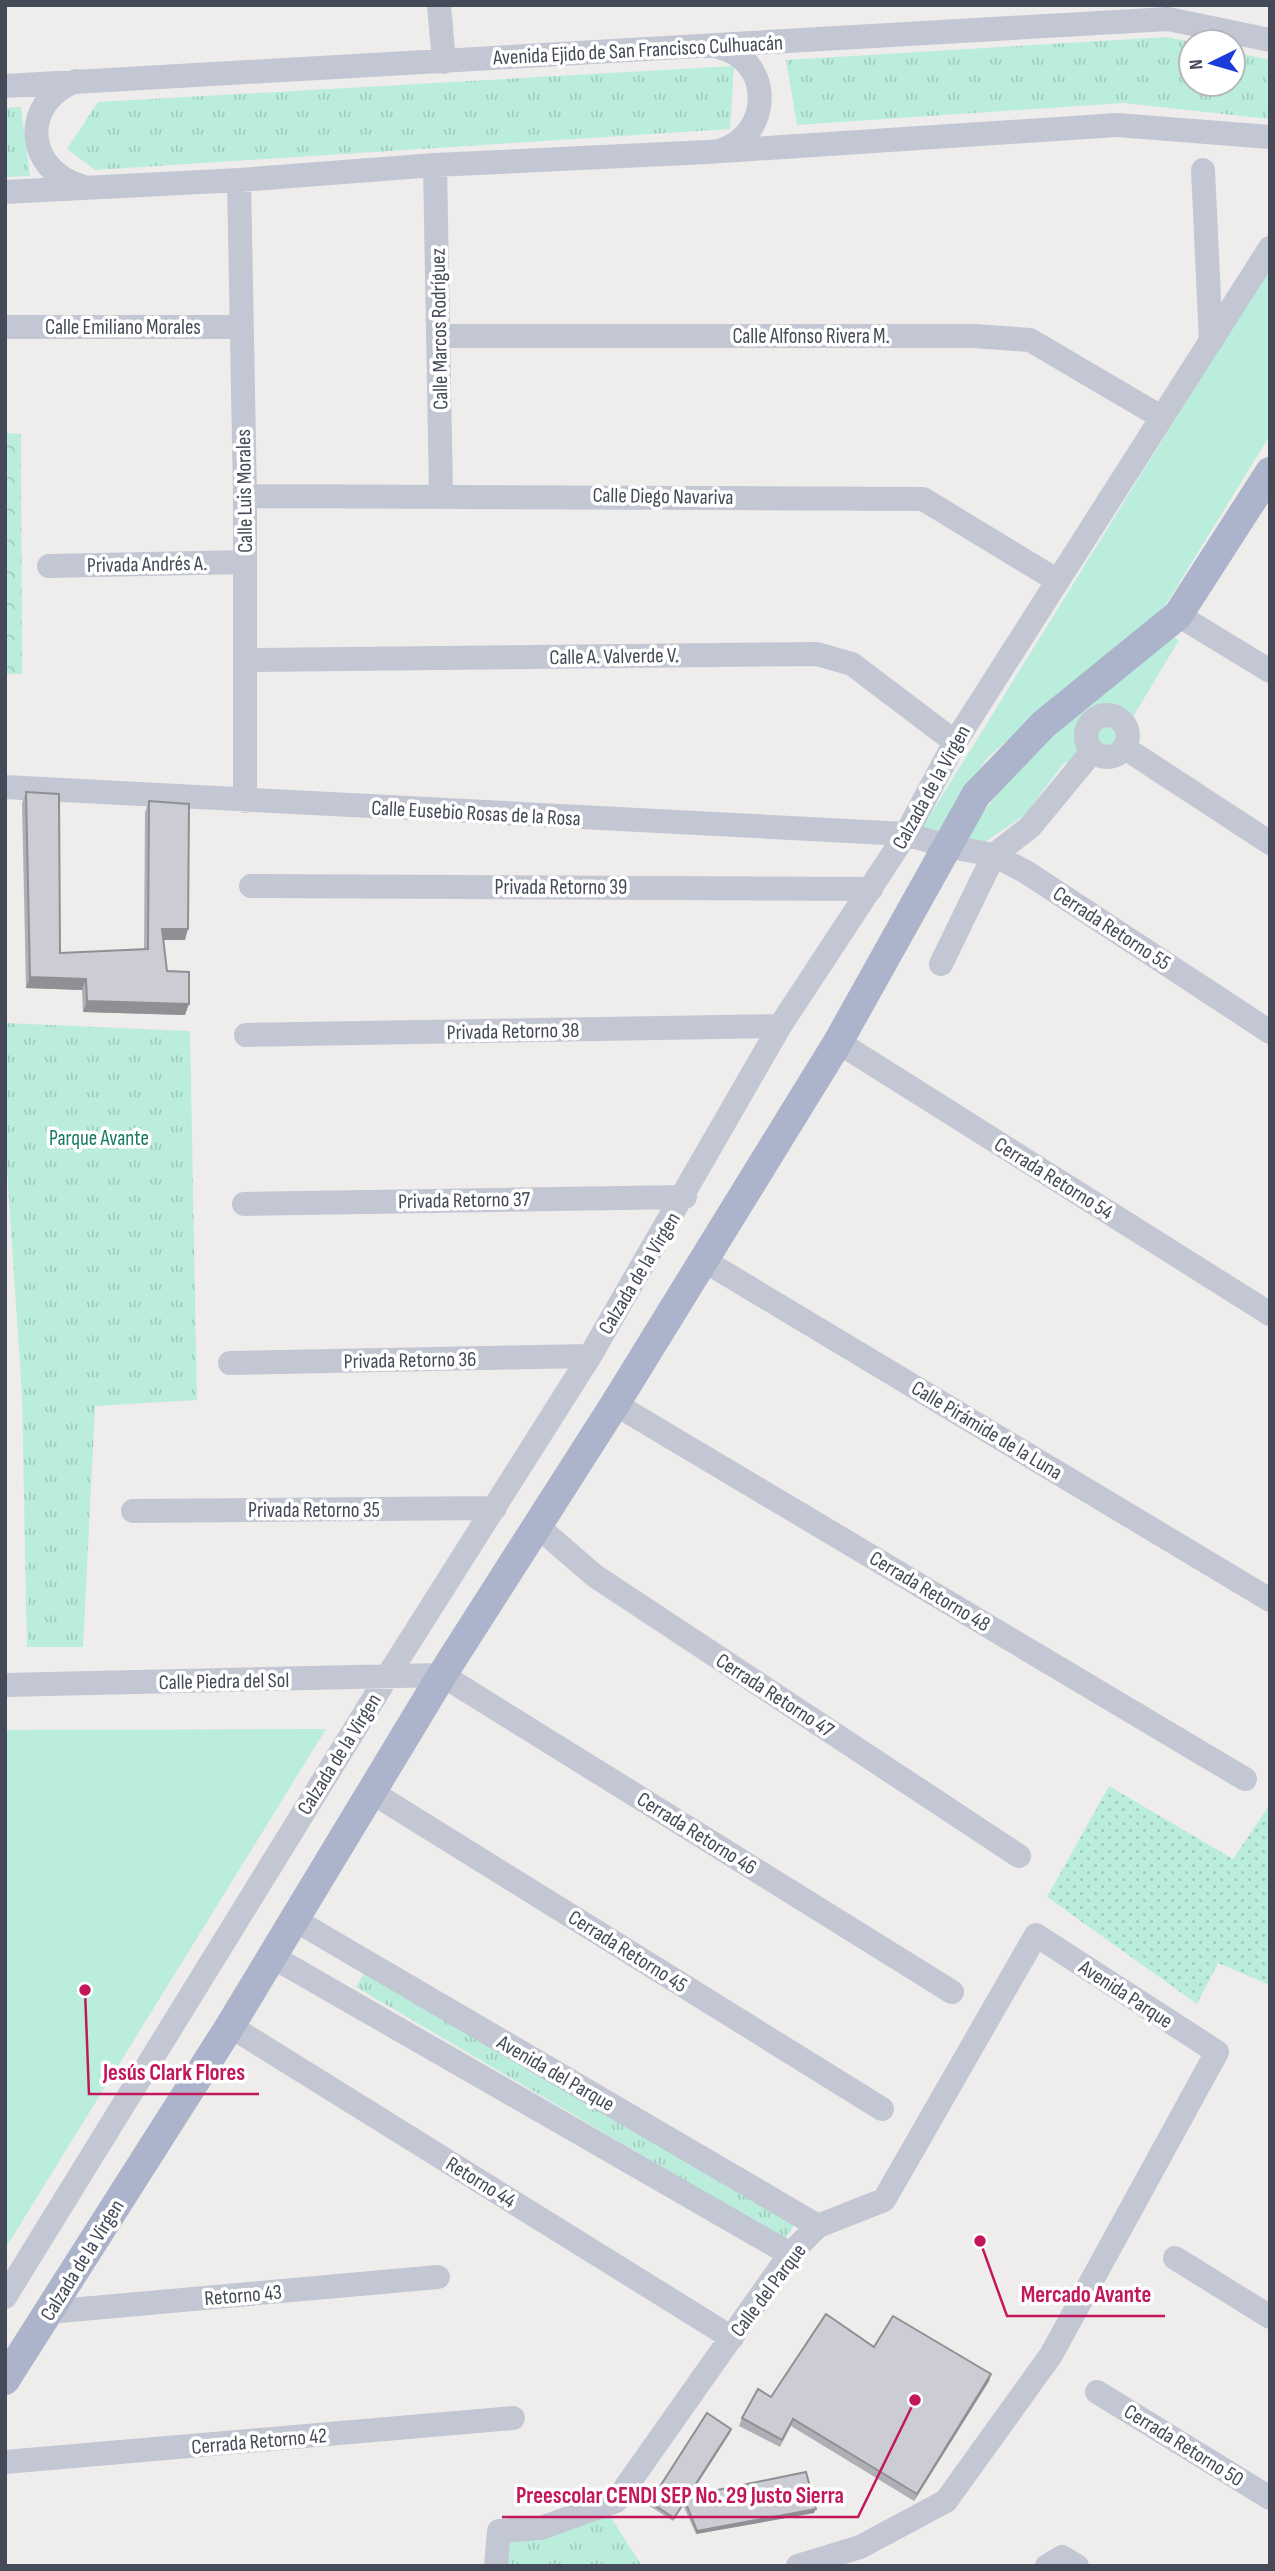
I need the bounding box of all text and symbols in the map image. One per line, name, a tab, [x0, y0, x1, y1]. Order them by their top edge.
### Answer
north arrow	[1177, 28, 1247, 98]
street label: Avenida Ejido de San Francisco Culhuacán	[492, 30, 783, 71]
text: N	[1185, 58, 1208, 70]
street label: Calle Marcos Rodríguez	[426, 248, 453, 410]
street label: Calle Emiliano Morales	[45, 315, 201, 340]
street label: Calle Alfonso Rivera M.	[732, 324, 890, 349]
street label: Calle Luis Morales	[231, 429, 258, 553]
street label: Calle Diego Navariva	[592, 483, 734, 510]
street label: Privada Andrés A.	[87, 551, 207, 578]
street label: Calle A. Valverde V.	[549, 643, 679, 670]
street label: Calzada de la Virgen	[887, 721, 976, 854]
street label: Calle Eusebio Rosas de la Rosa	[371, 796, 581, 831]
street label: Privada Retorno 39	[495, 875, 627, 900]
street label: Cerrada Retorno 55	[1048, 881, 1175, 976]
street label: Privada Retorno 38	[446, 1018, 580, 1045]
park label: Parque Avante	[49, 1126, 149, 1151]
street label: Cerrada Retorno 54	[990, 1132, 1118, 1225]
street label: Privada Retorno 37	[398, 1187, 531, 1214]
street label: Calzada de la Virgen	[593, 1208, 686, 1339]
street label: Privada Retorno 36	[343, 1347, 477, 1374]
street label: Calle Pirámide de la Luna	[907, 1376, 1067, 1485]
street label: Privada Retorno 35	[248, 1498, 380, 1523]
street label: Cerrada Retorno 48	[865, 1546, 995, 1637]
street label: Cerrada Retorno 47	[711, 1648, 839, 1743]
street label: Calle Piedra del Sol	[158, 1668, 290, 1695]
street label: Calzada de la Virgen	[292, 1689, 387, 1819]
street label: Cerrada Retorno 46	[632, 1787, 761, 1880]
street label: Cerrada Retorno 45	[564, 1905, 692, 1998]
street label: Avenida Parque	[1073, 1954, 1177, 2034]
street label: Avenida del Parque	[492, 2029, 619, 2117]
callout: Jesús Clark Flores	[89, 2050, 259, 2094]
text: Jesús Clark Flores	[102, 2059, 245, 2087]
street label: Retorno 44	[441, 2151, 520, 2214]
street label: Calzada de la Virgen	[35, 2195, 130, 2325]
street label: Calle del Parque	[725, 2239, 812, 2342]
callout: Mercado Avante	[1007, 2272, 1165, 2316]
street label: Retorno 43	[203, 2280, 283, 2311]
text: Mercado Avante	[1021, 2281, 1151, 2309]
street label: Cerrada Retorno 50	[1119, 2399, 1248, 2492]
street label: Cerrada Retorno 42	[190, 2423, 328, 2460]
callout: Preescolar CENDI SEP No. 29 Justo Sierra	[502, 2473, 858, 2517]
text: Preescolar CENDI SEP No. 29 Justo Sierra	[516, 2482, 844, 2510]

